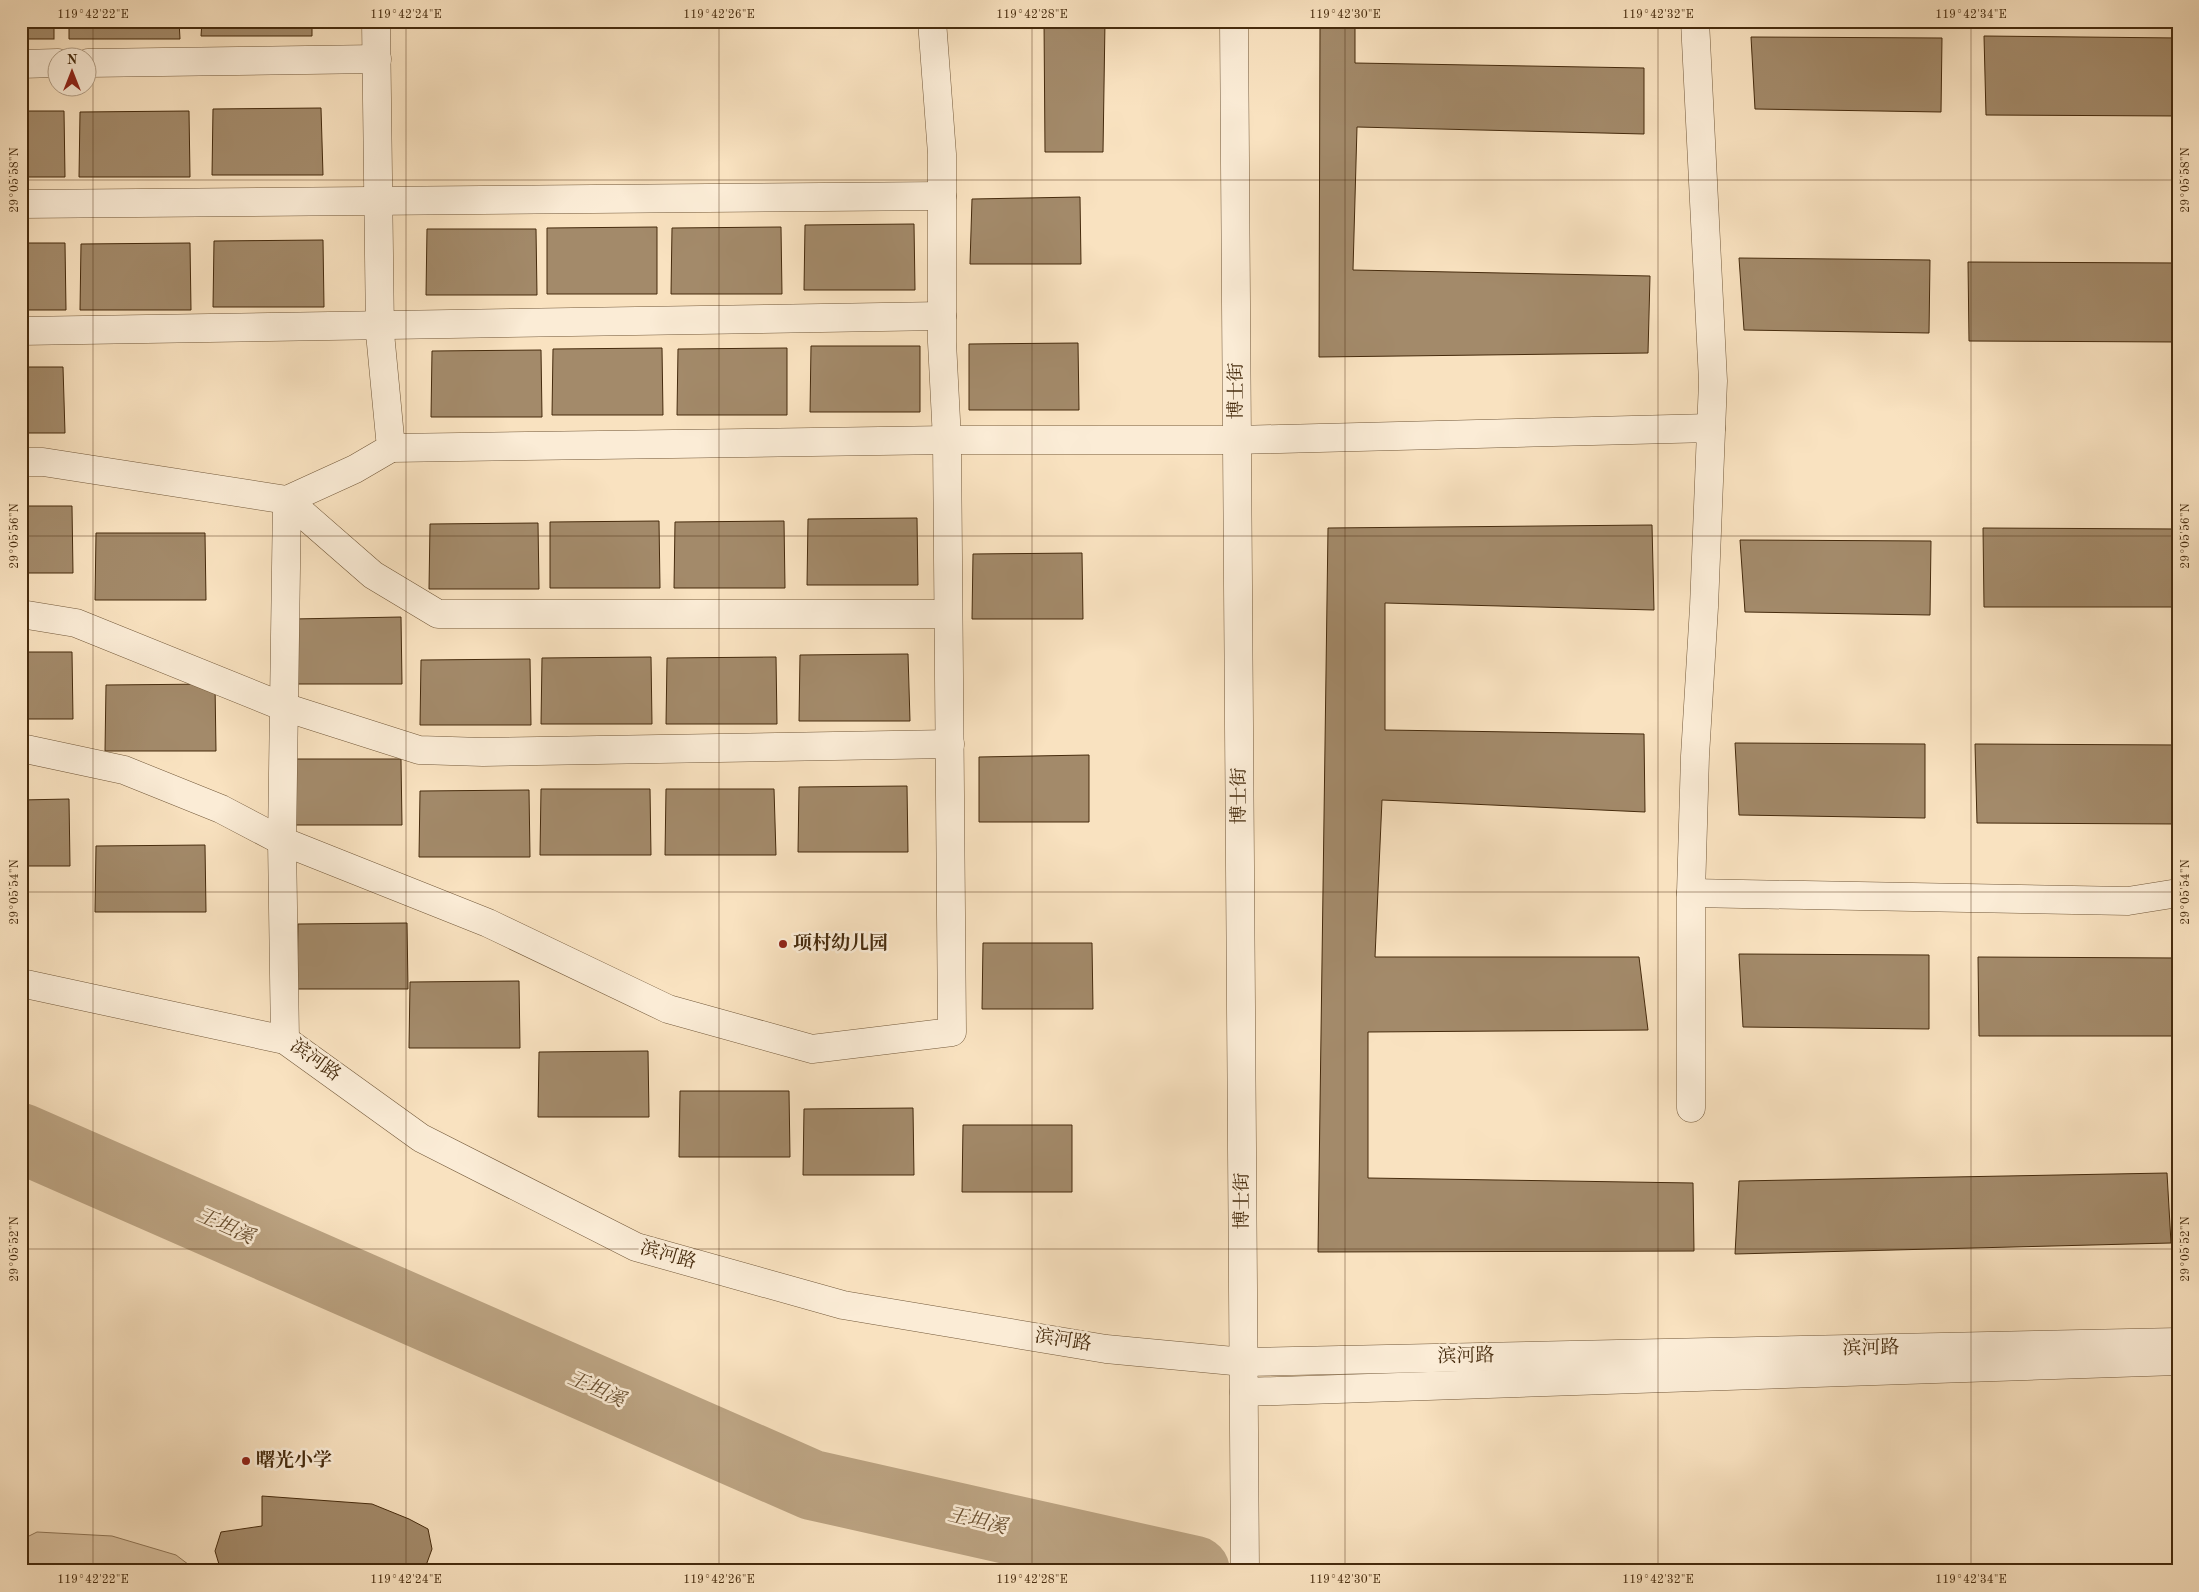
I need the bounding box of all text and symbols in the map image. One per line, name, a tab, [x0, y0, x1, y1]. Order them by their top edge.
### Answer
text: 119°42'22"E	[57, 9, 129, 21]
text: 119°42'24"E	[370, 9, 442, 21]
text: 119°42'26"E	[683, 9, 755, 21]
text: 119°42'28"E	[996, 9, 1068, 21]
text: 119°42'30"E	[1309, 9, 1381, 21]
text: 119°42'32"E	[1622, 9, 1694, 21]
text: 119°42'34"E	[1935, 9, 2007, 21]
north arrow	[48, 48, 98, 98]
text: N	[67, 53, 78, 67]
text: 29°05'58"N	[8, 147, 21, 213]
text: 29°05'58"N	[2179, 147, 2192, 213]
street label: 博士街	[1226, 362, 1247, 420]
text: 29°05'56"N	[8, 503, 21, 569]
text: 29°05'56"N	[2179, 503, 2192, 569]
street label: 博士街	[1229, 767, 1250, 825]
text: 29°05'54"N	[8, 859, 21, 925]
text: 29°05'54"N	[2179, 859, 2192, 925]
place label: 项村幼儿园	[793, 932, 888, 954]
marker: 项村幼儿园	[777, 938, 789, 950]
street label: 滨河路	[286, 1034, 345, 1085]
street label: 博士街	[1232, 1172, 1253, 1230]
water label: 王坦溪	[194, 1204, 259, 1249]
text: 29°05'52"N	[8, 1216, 21, 1282]
text: 29°05'52"N	[2179, 1216, 2192, 1282]
street label: 滨河路	[638, 1236, 699, 1273]
street label: 滨河路	[1033, 1324, 1093, 1355]
street label: 滨河路	[1842, 1336, 1900, 1359]
street label: 滨河路	[1437, 1344, 1495, 1367]
water label: 王坦溪	[565, 1367, 630, 1412]
place label: 曙光小学	[256, 1449, 332, 1471]
marker: 曙光小学	[240, 1455, 252, 1467]
water label: 王坦溪	[946, 1504, 1011, 1539]
text: 119°42'22"E	[57, 1574, 129, 1586]
text: 119°42'24"E	[370, 1574, 442, 1586]
text: 119°42'26"E	[683, 1574, 755, 1586]
text: 119°42'28"E	[996, 1574, 1068, 1586]
text: 119°42'30"E	[1309, 1574, 1381, 1586]
text: 119°42'32"E	[1622, 1574, 1694, 1586]
text: 119°42'34"E	[1935, 1574, 2007, 1586]

